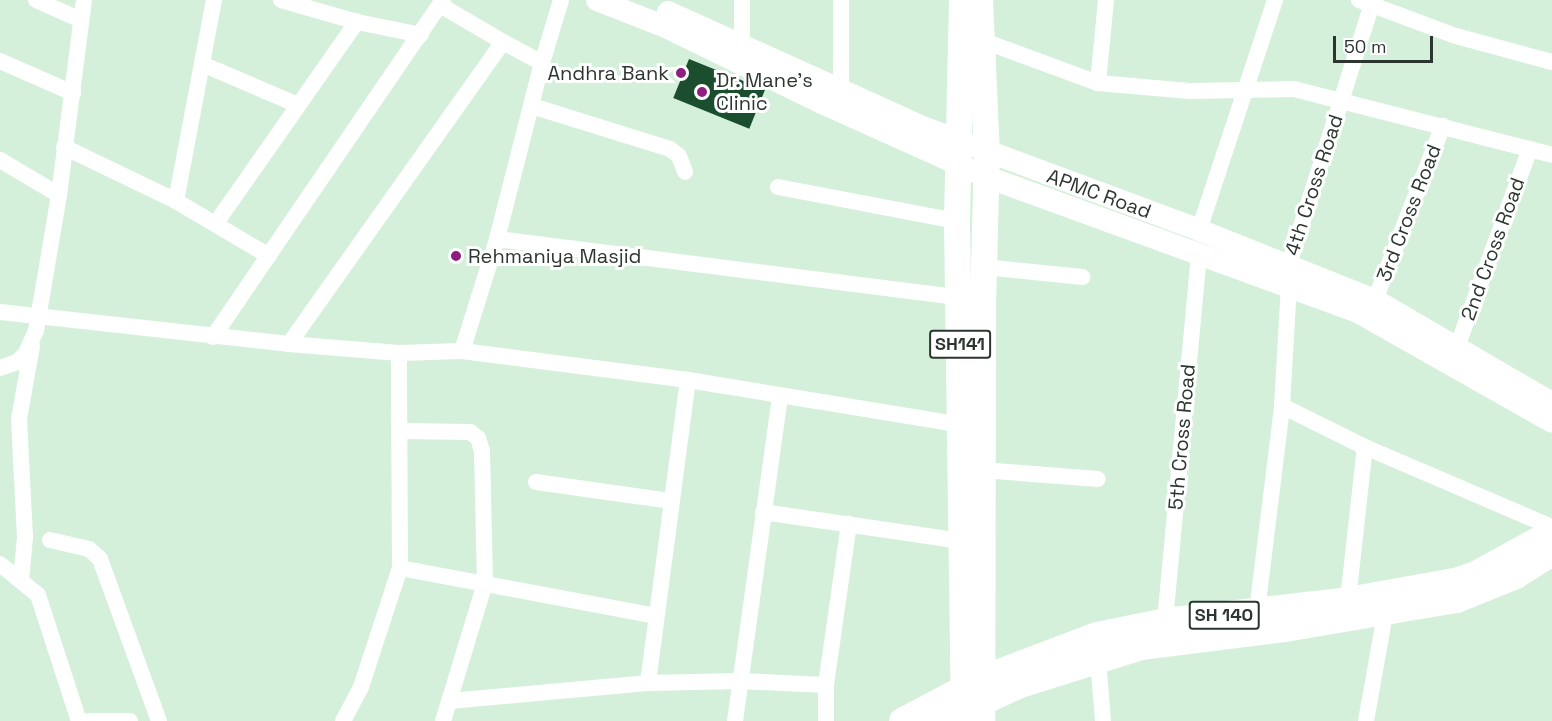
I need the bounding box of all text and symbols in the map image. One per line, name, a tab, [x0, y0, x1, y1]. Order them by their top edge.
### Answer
scale bar	[1336, 24, 1436, 62]
text: 50 m	[1344, 35, 1386, 58]
place label: Andhra Bank	[547, 61, 669, 85]
marker: Andhra Bank	[674, 66, 688, 80]
place label: Dr. Mane's Clinic	[716, 68, 813, 115]
marker: Dr. Mane's Clinic	[693, 83, 711, 101]
street label: 4th Cross Road	[1280, 111, 1348, 259]
street label: 3rd Cross Road	[1372, 141, 1446, 285]
street label: APMC Road	[1044, 164, 1154, 224]
street label: 2nd Cross Road	[1456, 174, 1530, 324]
place label: Rehmaniya Masjid	[468, 244, 641, 268]
marker: Rehmaniya Masjid	[449, 249, 463, 263]
road number: SH141	[928, 329, 992, 359]
street label: 5th Cross Road	[1164, 363, 1200, 511]
road number: SH 140	[1188, 600, 1260, 630]

